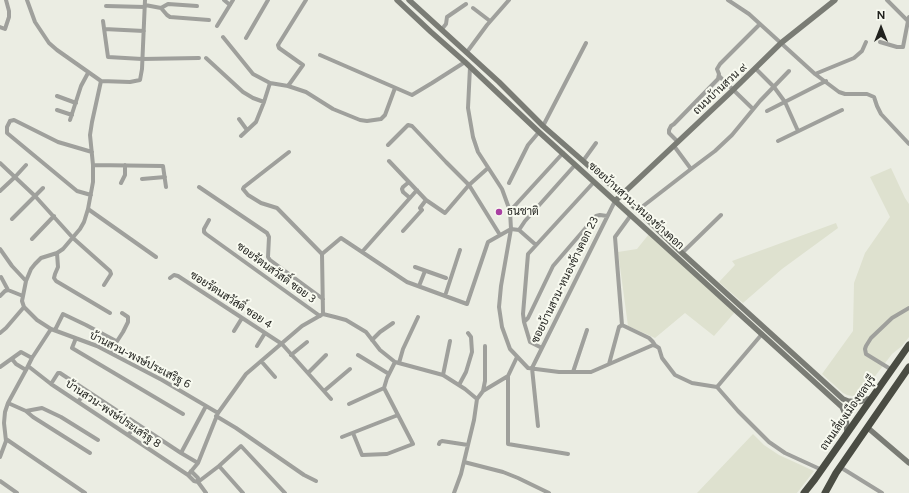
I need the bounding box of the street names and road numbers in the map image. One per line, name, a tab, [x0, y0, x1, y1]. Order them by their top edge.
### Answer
street label: ถนนบ้านสวน ๙	[690, 61, 750, 117]
street label: ซอยบ้านสวน-หนองข้างคอก	[585, 160, 687, 252]
street label: ซอยบ้านสวน-หนองข้างคอก 23	[529, 215, 601, 345]
street label: ซอยรัตนสวัสดิ์ ซอย 3	[234, 240, 318, 306]
street label: ซอยรัตนสวัสดิ์ ซอย 4	[187, 269, 275, 331]
street label: บ้านสวน-พงษ์ประเสริฐ 6	[87, 329, 193, 391]
street label: ถนนเลี่ยงเมืองชลบุรี	[817, 373, 879, 453]
street label: บ้านสวน-พงษ์ประเสริฐ 8	[63, 377, 163, 451]

